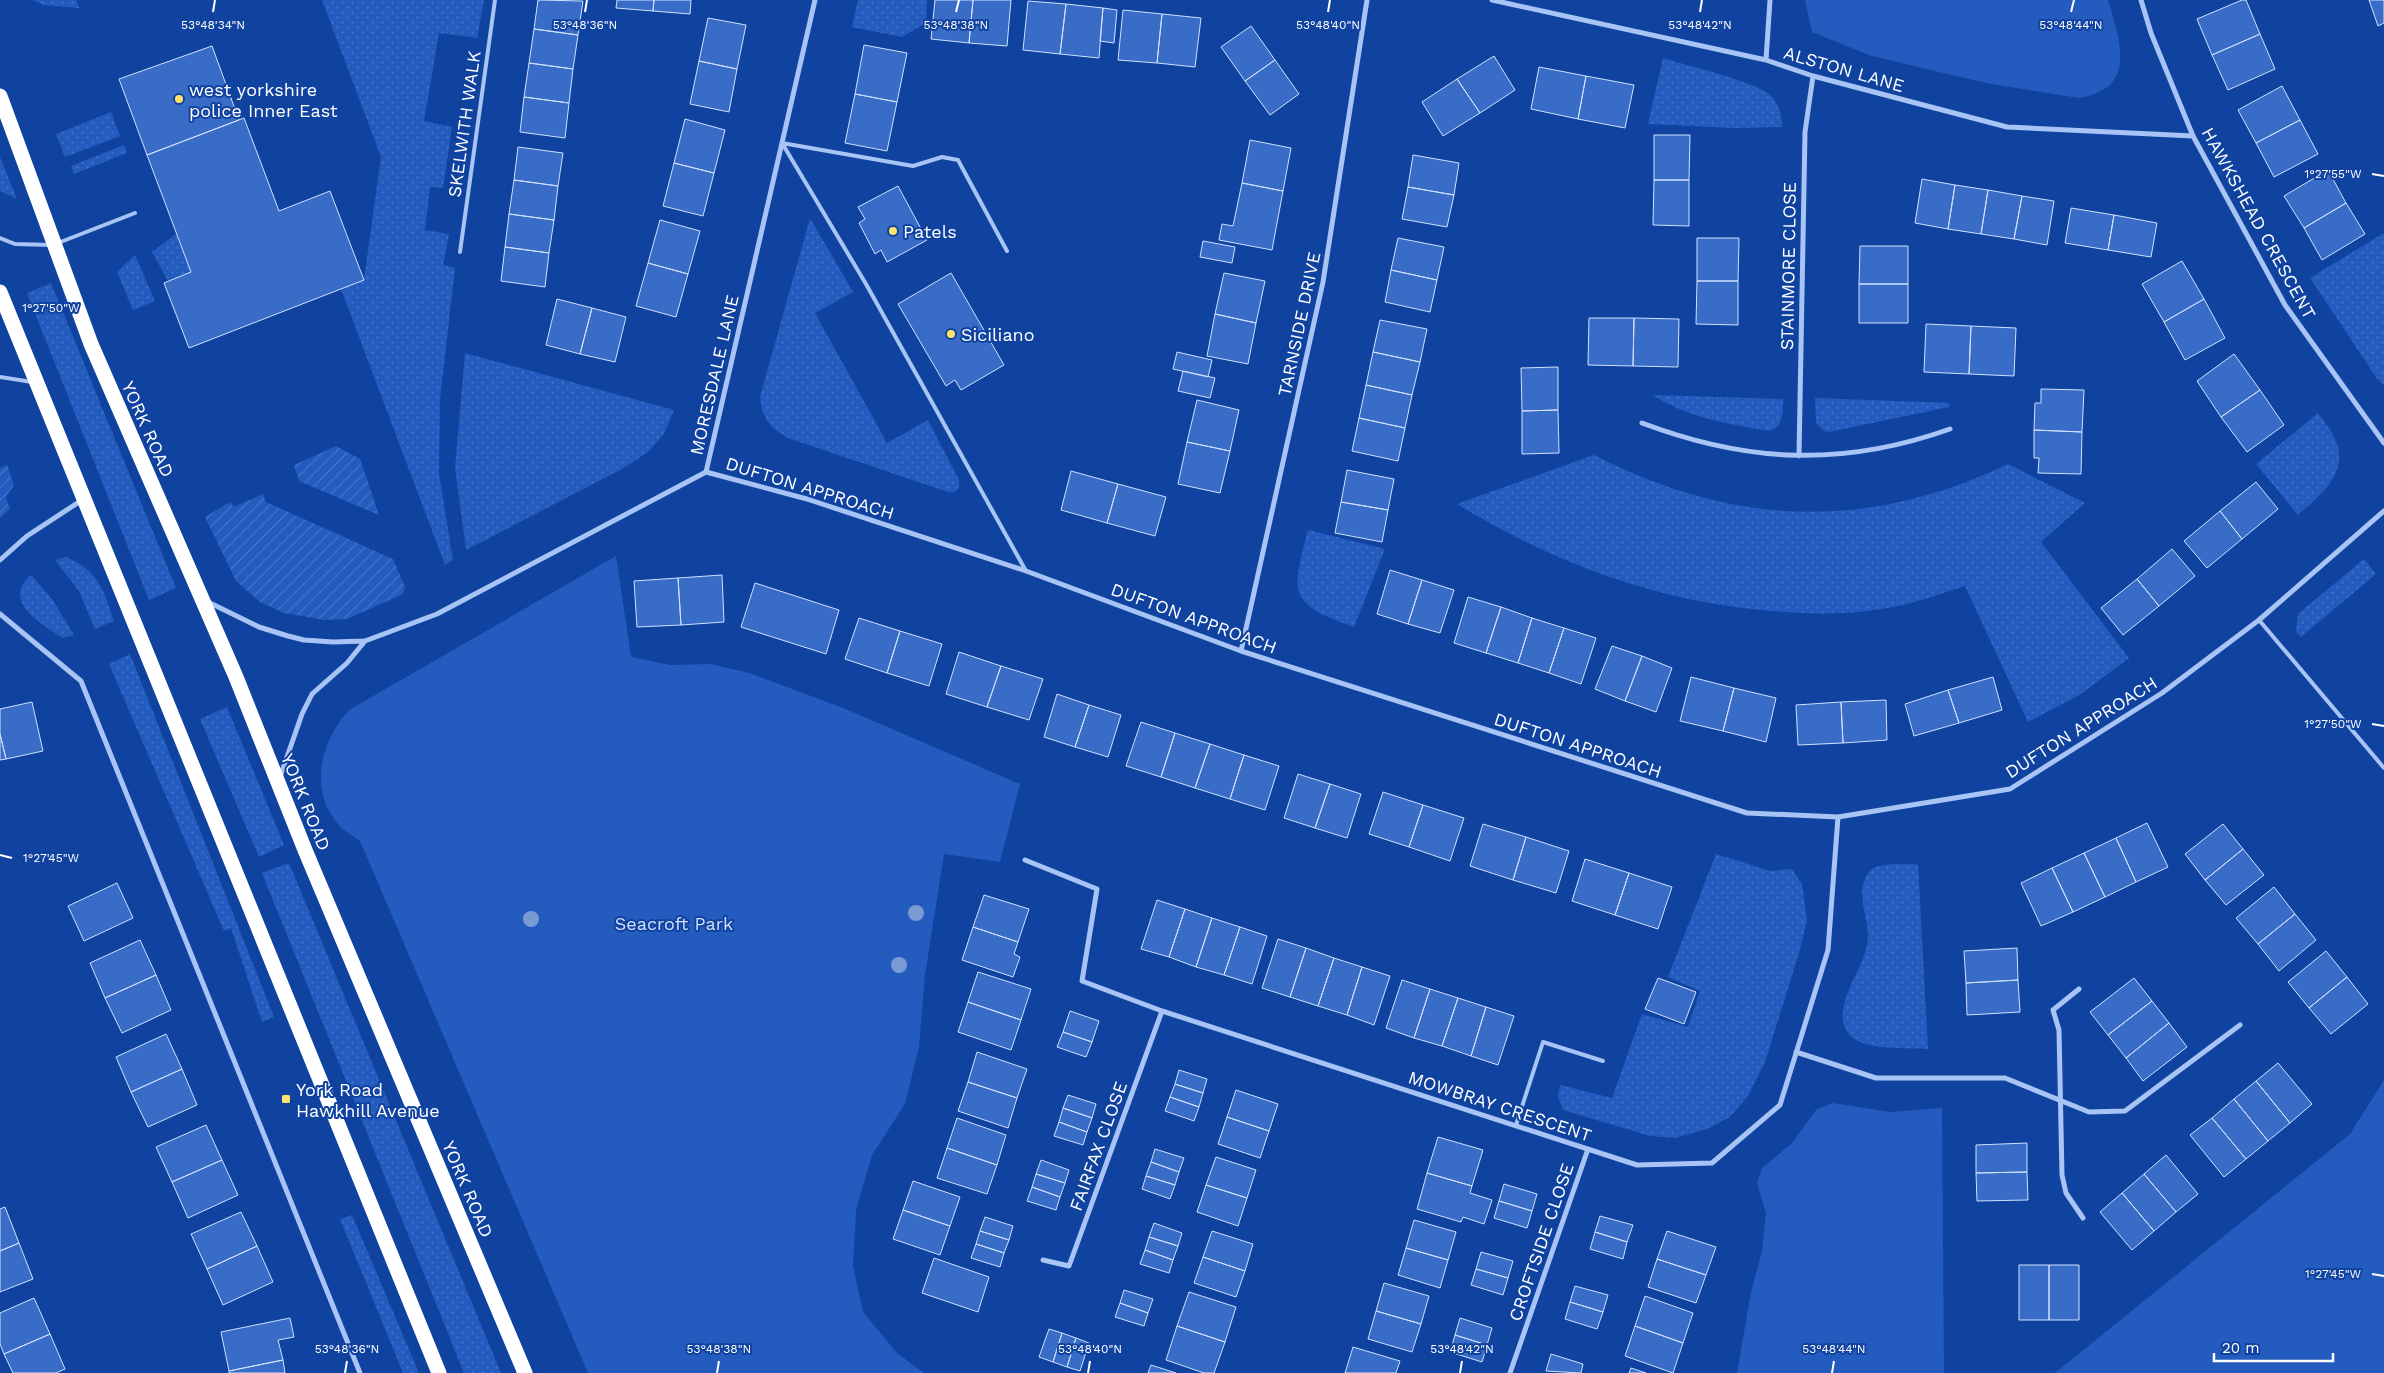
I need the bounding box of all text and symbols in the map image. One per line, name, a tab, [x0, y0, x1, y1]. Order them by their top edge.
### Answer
text: 53°48'34"N	[181, 18, 245, 32]
text: 53°48'36"N	[553, 18, 617, 32]
text: 53°48'38"N	[924, 18, 988, 32]
text: 53°48'40"N	[1296, 18, 1360, 32]
text: 53°48'42"N	[1668, 18, 1732, 32]
text: 53°48'44"N	[2039, 18, 2103, 32]
street label: ALSTON LANE	[1781, 42, 1907, 96]
street label: SKELWITH WALK	[443, 49, 485, 199]
place label: west yorkshire police Inner East	[189, 79, 338, 121]
marker: west yorkshire police Inner East	[173, 93, 185, 105]
street label: HAWKSHEAD CRESCENT	[2198, 124, 2321, 322]
text: 1°27'55"W	[2305, 167, 2362, 181]
street label: STAINMORE CLOSE	[1776, 182, 1800, 350]
place label: Patels	[903, 221, 957, 242]
marker: Patels	[887, 225, 899, 237]
street label: TARNSIDE DRIVE	[1273, 250, 1325, 398]
street label: MORESDALE LANE	[685, 293, 743, 457]
text: 1°27'50"W	[22, 301, 80, 315]
place label: Siciliano	[961, 324, 1035, 345]
marker: Siciliano	[945, 328, 957, 340]
street label: YORK ROAD	[117, 378, 179, 480]
street label: DUFTON APPROACH	[723, 452, 897, 524]
street label: DUFTON APPROACH	[1108, 578, 1280, 658]
street label: DUFTON APPROACH	[2001, 672, 2161, 782]
street label: DUFTON APPROACH	[1491, 708, 1665, 782]
text: 1°27'50"W	[2304, 717, 2362, 731]
street label: YORK ROAD	[277, 750, 335, 854]
text: 1°27'45"W	[23, 851, 80, 865]
park label: Seacroft Park	[615, 913, 733, 934]
street label: MOWBRAY CRESCENT	[1406, 1066, 1594, 1146]
street label: FAIRFAX CLOSE	[1065, 1078, 1131, 1214]
place label: York Road Hawkhill Avenue	[296, 1079, 440, 1121]
marker: York Road Hawkhill Avenue	[280, 1093, 292, 1105]
street label: YORK ROAD	[438, 1138, 498, 1240]
street label: CROFTSIDE CLOSE	[1504, 1160, 1578, 1324]
text: 1°27'45"W	[2305, 1267, 2362, 1281]
scale bar	[2214, 1330, 2333, 1362]
text: 20 m	[2222, 1339, 2260, 1357]
text: 53°48'36"N	[315, 1342, 379, 1356]
text: 53°48'38"N	[687, 1342, 751, 1356]
text: 53°48'40"N	[1058, 1342, 1122, 1356]
text: 53°48'42"N	[1430, 1342, 1494, 1356]
text: 53°48'44"N	[1802, 1342, 1866, 1356]

